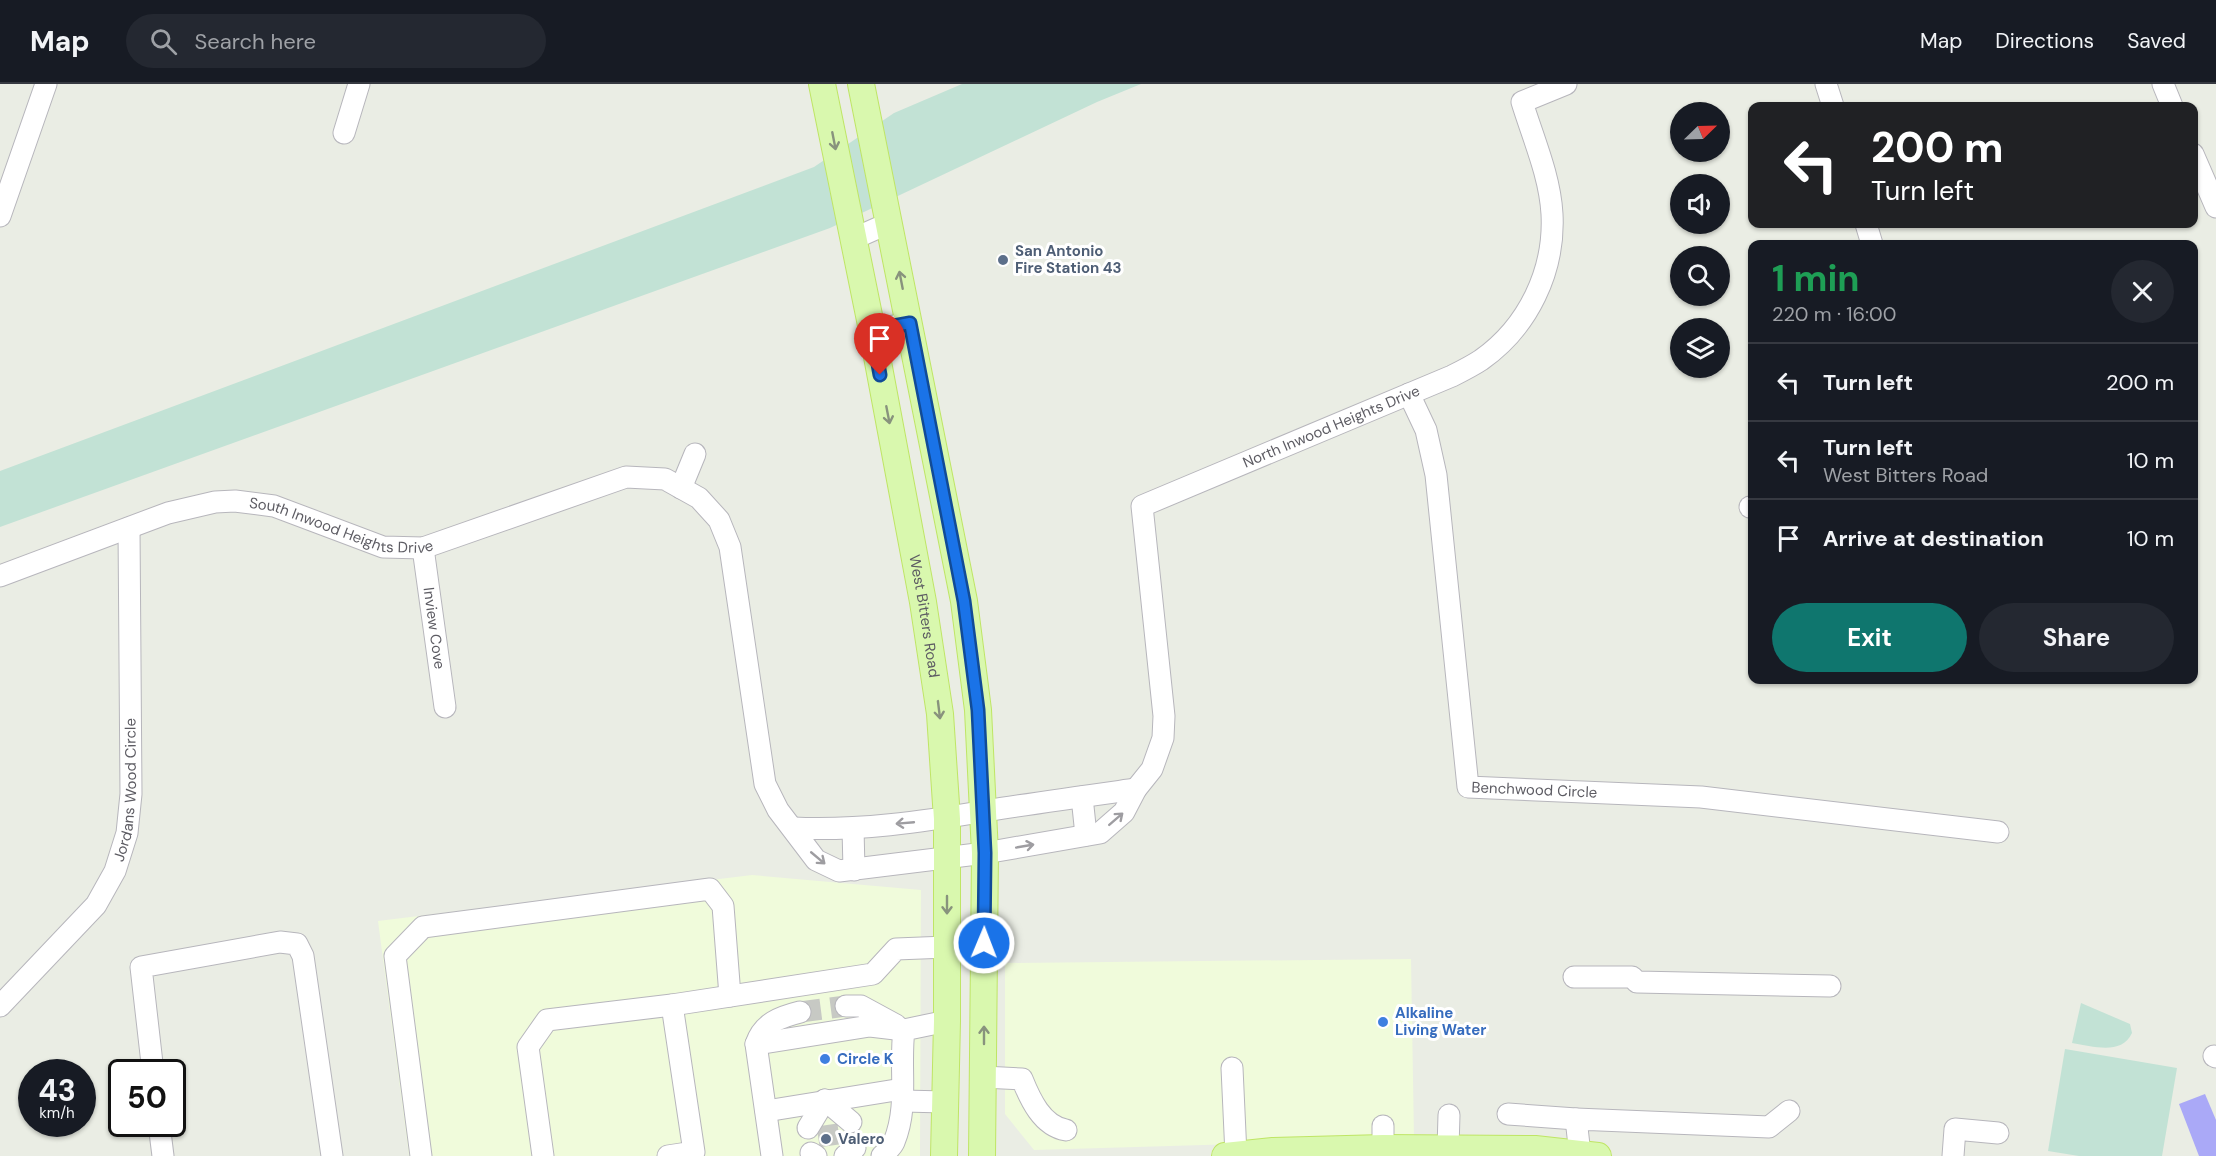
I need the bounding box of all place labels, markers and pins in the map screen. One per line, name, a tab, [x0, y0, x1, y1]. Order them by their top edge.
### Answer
place label: San Antonio Fire Station 43	[1015, 241, 1122, 278]
marker: San Antonio Fire Station 43	[996, 253, 1010, 267]
pin	[854, 313, 905, 375]
place label: Alkaline Living Water	[1395, 1003, 1486, 1040]
marker: Alkaline Living Water	[1376, 1015, 1390, 1029]
place label: Circle K	[837, 1049, 894, 1069]
marker: Circle K	[818, 1052, 832, 1066]
place label: Valero	[838, 1129, 885, 1149]
marker: Valero	[819, 1132, 833, 1146]

